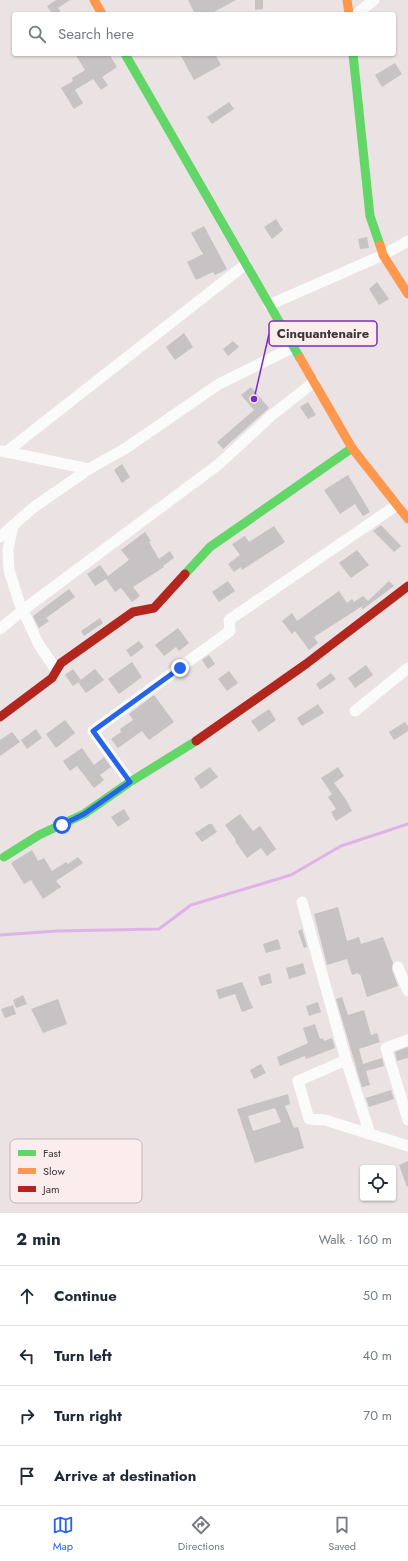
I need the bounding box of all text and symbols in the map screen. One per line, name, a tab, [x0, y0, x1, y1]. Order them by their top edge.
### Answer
search box	[12, 12, 396, 56]
icon: search	[26, 23, 48, 45]
text: Search here	[58, 23, 134, 45]
callout: Cinquantenaire	[269, 321, 377, 346]
text: Cinquantenaire	[277, 324, 370, 343]
route end	[171, 659, 189, 677]
route start	[53, 816, 71, 834]
legend	[10, 1139, 142, 1203]
text: Fast	[43, 1145, 61, 1161]
text: Slow	[43, 1163, 65, 1179]
map controls	[360, 1165, 396, 1201]
button: locate	[360, 1165, 396, 1201]
text: Jam	[41, 1181, 60, 1197]
text: 2 min	[16, 1227, 61, 1251]
text: Walk · 160 m	[319, 1230, 392, 1249]
icon: ahead	[16, 1285, 38, 1307]
text: Continue	[54, 1285, 117, 1307]
text: 50 m	[363, 1286, 392, 1305]
icon: left	[16, 1345, 38, 1367]
text: Turn left	[54, 1345, 112, 1367]
text: 40 m	[363, 1346, 392, 1365]
icon: right	[16, 1405, 38, 1427]
text: Turn right	[54, 1405, 122, 1427]
text: 70 m	[363, 1406, 392, 1425]
icon: arrive	[16, 1465, 38, 1487]
text: Arrive at destination	[54, 1465, 196, 1487]
tab: Map	[52, 1514, 74, 1554]
tab: Directions	[178, 1514, 224, 1554]
tab: Saved	[328, 1514, 356, 1554]

